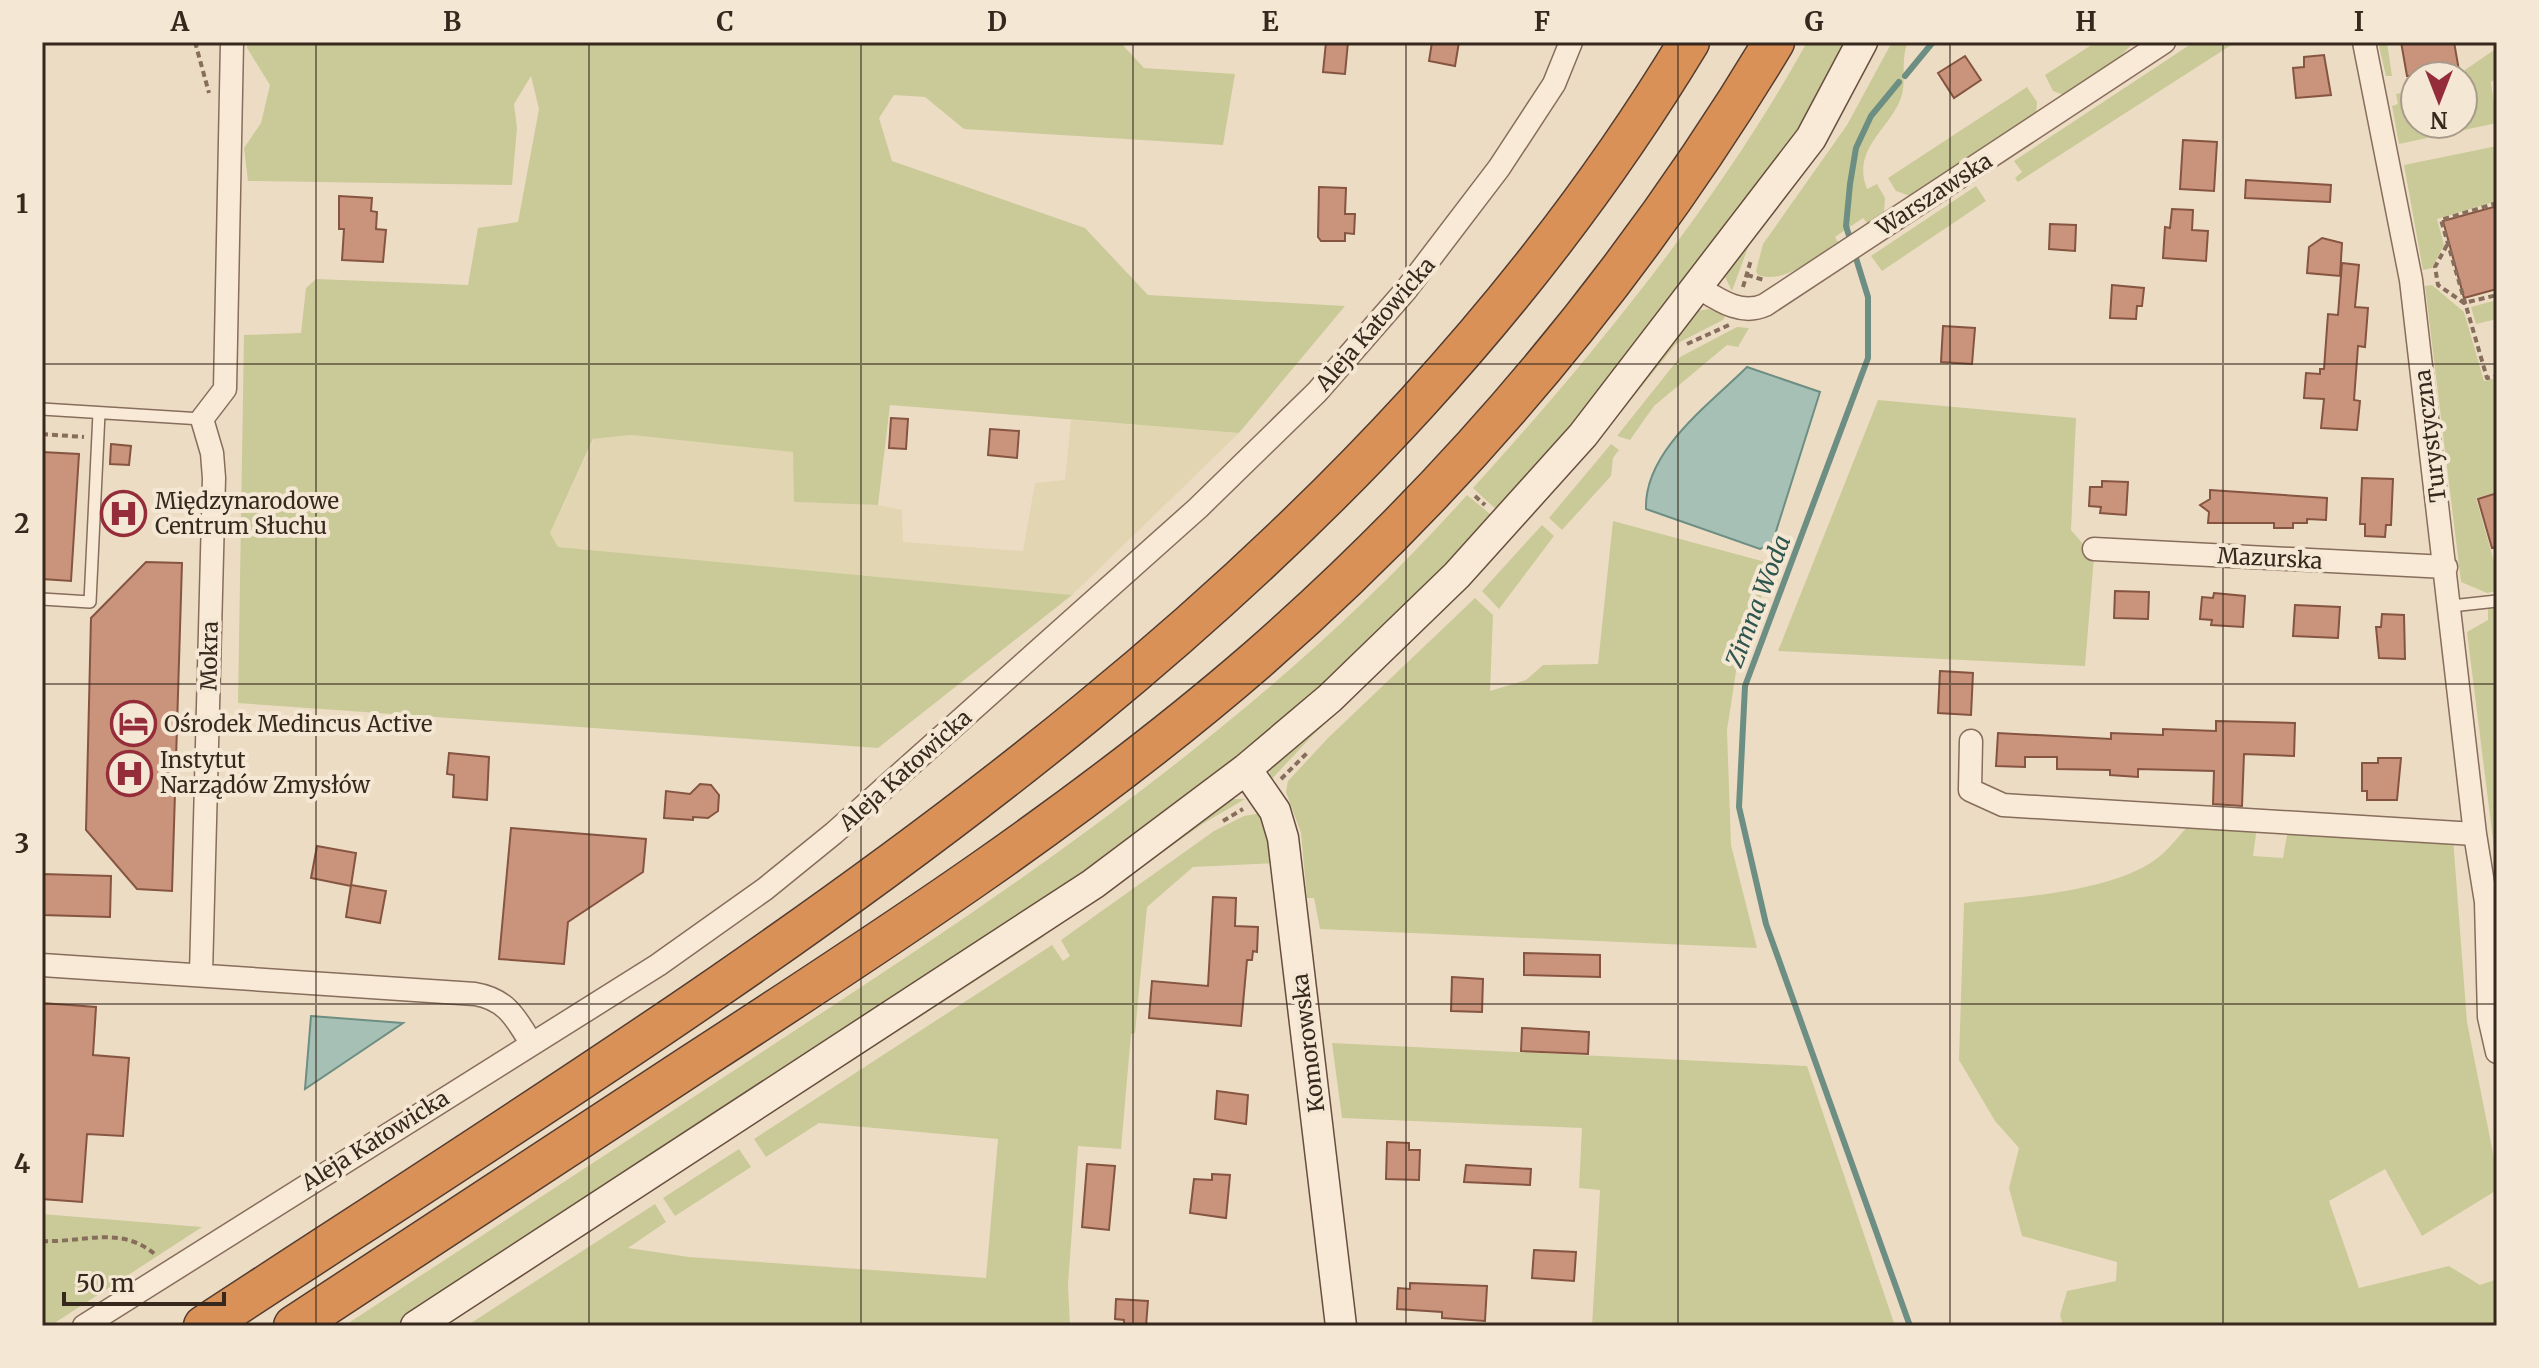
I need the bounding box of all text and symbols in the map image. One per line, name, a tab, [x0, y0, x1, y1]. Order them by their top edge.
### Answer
text: A	[170, 5, 190, 38]
text: B	[443, 5, 461, 38]
text: C	[716, 5, 734, 38]
text: D	[987, 5, 1007, 38]
text: E	[1262, 5, 1279, 38]
text: F	[1534, 5, 1550, 38]
text: G	[1805, 5, 1824, 38]
text: H	[2075, 5, 2097, 38]
text: I	[2354, 5, 2364, 38]
north arrow	[2399, 60, 2479, 140]
text: N	[2430, 106, 2448, 134]
street label: Warszawska	[1870, 146, 1997, 242]
text: 1	[16, 187, 28, 220]
street label: Aleja Katowicka	[1309, 251, 1441, 397]
street label: Turystyczna	[2408, 368, 2452, 504]
place label: Międzynarodowe Centrum Słuchu	[155, 487, 339, 540]
hospital icon: Międzynarodowe Centrum Słuchu	[100, 490, 148, 538]
text: 2	[14, 507, 30, 540]
water label: Zimna Woda	[1718, 531, 1797, 672]
street label: Mazurska	[2217, 541, 2323, 575]
street label: Mokra	[194, 621, 224, 691]
hotel icon: Ośrodek Medincus Active	[109, 700, 157, 748]
street label: Aleja Katowicka	[832, 703, 977, 837]
place label: Ośrodek Medincus Active	[164, 710, 432, 738]
place label: Instytut Narządów Zmysłów	[160, 746, 371, 799]
hospital icon: Instytut Narządów Zmysłów	[105, 749, 153, 797]
text: 3	[15, 827, 29, 860]
street label: Komorowska	[1286, 972, 1330, 1114]
street label: Aleja Katowicka	[295, 1083, 454, 1197]
text: 4	[14, 1147, 31, 1180]
scale bar	[64, 1256, 224, 1306]
text: 50 m	[76, 1268, 135, 1299]

